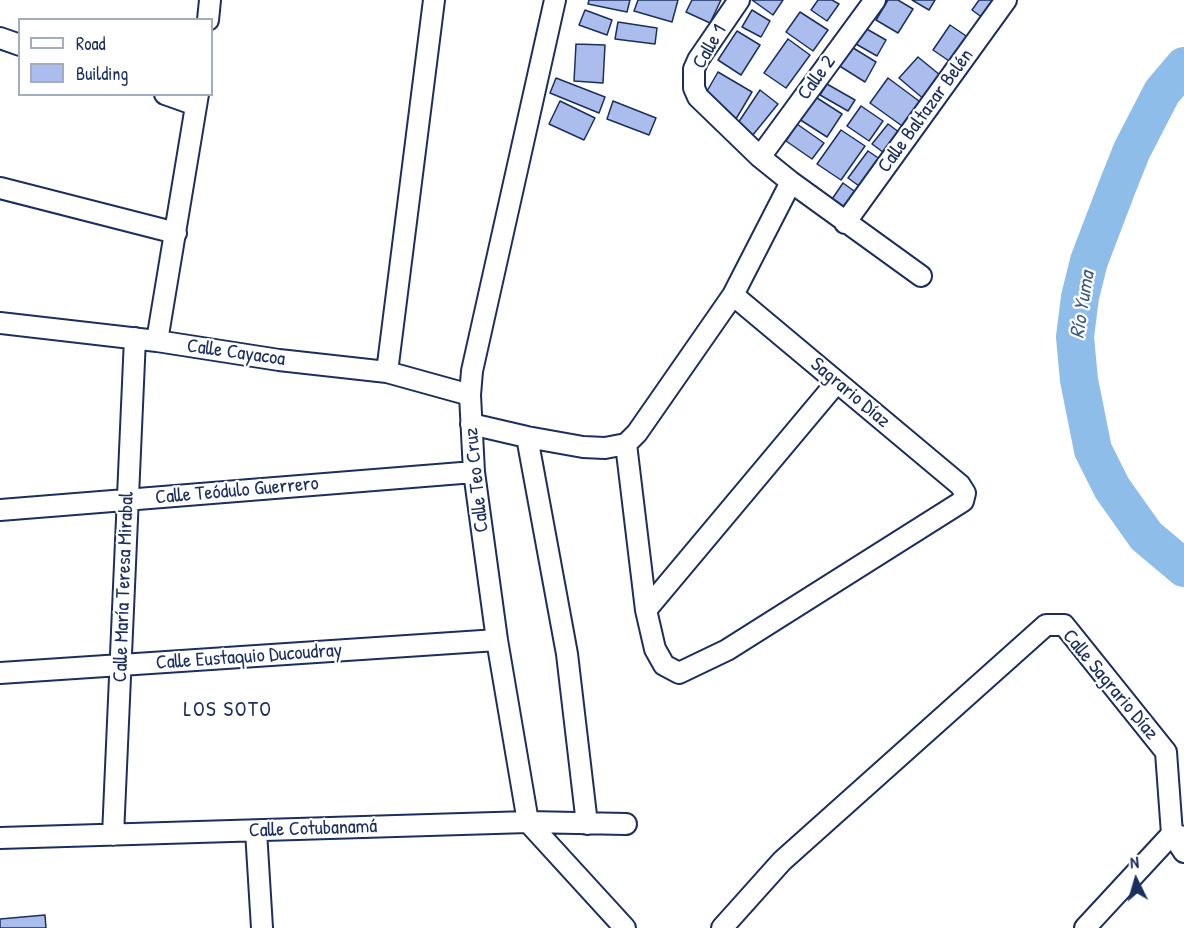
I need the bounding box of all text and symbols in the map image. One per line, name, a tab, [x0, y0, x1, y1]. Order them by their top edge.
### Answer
legend	[18, 18, 213, 96]
street label: Calle 1	[688, 21, 732, 73]
text: Road	[76, 31, 106, 56]
street label: Calle Baltazar Belén	[873, 44, 979, 178]
street label: Calle 2	[793, 51, 841, 105]
text: Building	[76, 61, 128, 86]
water label: Río Yuma	[1065, 270, 1101, 340]
street label: Calle Cayacoa	[185, 334, 287, 372]
street label: Sagrario Díaz	[805, 353, 895, 433]
street label: Calle Teo Cruz	[460, 426, 494, 534]
street label: Calle Teódulo Guerrero	[154, 472, 320, 510]
street label: Calle María Teresa Mirabal	[109, 491, 139, 683]
street label: Calle Sagrario Díaz	[1057, 625, 1163, 745]
street label: Calle Eustaquio Ducoudray	[155, 639, 343, 675]
district label: LOS SOTO	[184, 697, 272, 723]
street label: Calle Cotubanamá	[248, 815, 378, 843]
north arrow	[1106, 850, 1166, 910]
text: N	[1129, 851, 1140, 873]

